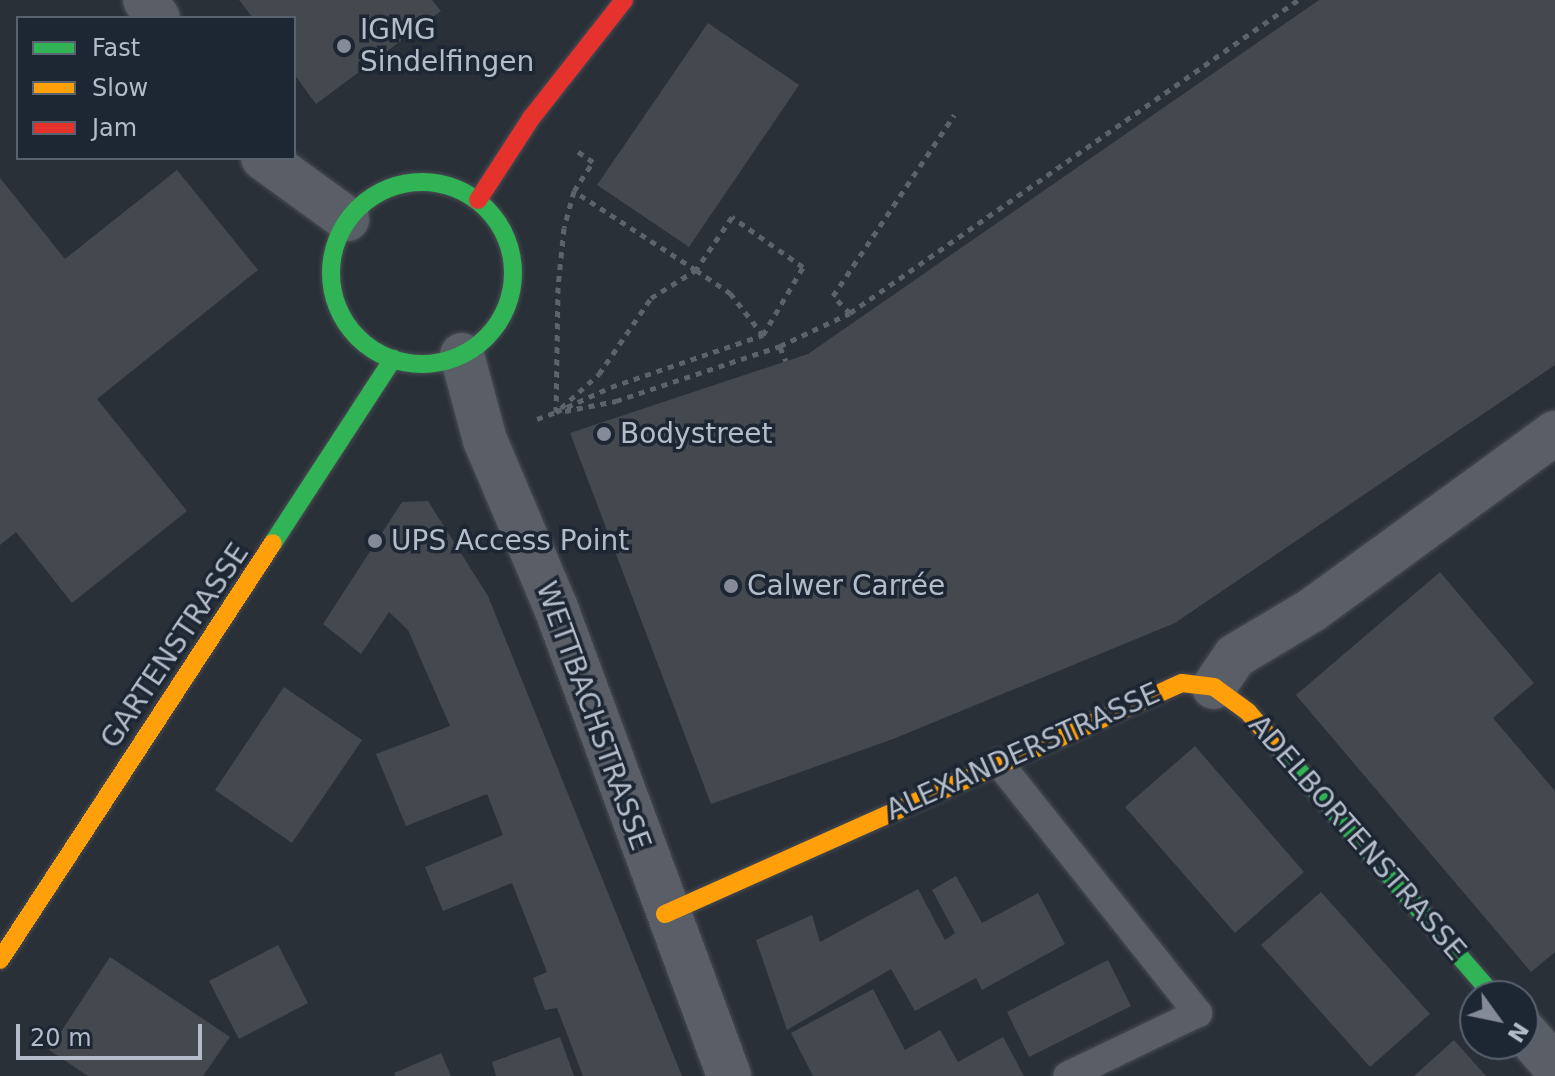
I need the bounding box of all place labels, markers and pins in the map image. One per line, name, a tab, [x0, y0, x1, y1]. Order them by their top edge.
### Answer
place label: IGMG Sindelfingen	[360, 13, 534, 79]
marker: IGMG Sindelfingen	[335, 37, 353, 55]
place label: Bodystreet	[620, 417, 773, 451]
marker: Bodystreet	[595, 425, 613, 443]
place label: UPS Access Point	[391, 524, 629, 558]
marker: UPS Access Point	[366, 532, 384, 550]
place label: Calwer Carrée	[747, 569, 945, 603]
marker: Calwer Carrée	[722, 577, 740, 595]

